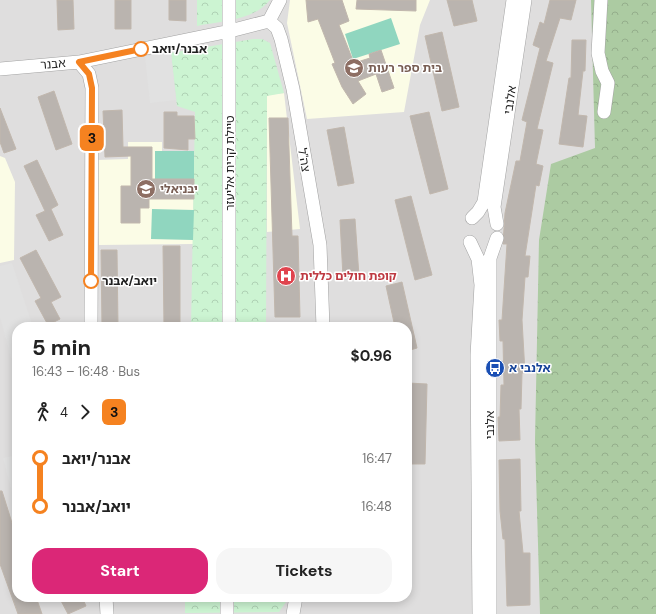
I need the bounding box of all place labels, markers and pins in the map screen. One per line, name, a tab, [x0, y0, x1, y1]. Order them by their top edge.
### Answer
marker: אבנר/יואב	[133, 41, 149, 57]
place label: אבנר/יואב	[152, 41, 207, 57]
school or university icon: בית ספר רעות	[343, 57, 365, 79]
place label: בית ספר רעות	[368, 60, 442, 76]
school or university icon: יבניאלי	[135, 178, 157, 200]
place label: יבניאלי	[160, 181, 198, 197]
hospital icon: קופת חולים כללית	[275, 265, 297, 287]
place label: קופת חולים כללית	[300, 268, 397, 284]
marker: יואב/אבנר	[83, 273, 99, 289]
place label: יואב/אבנר	[102, 273, 157, 289]
bus stop icon: אלנבי א	[484, 357, 506, 379]
place label: אלנבי א	[509, 360, 551, 376]

